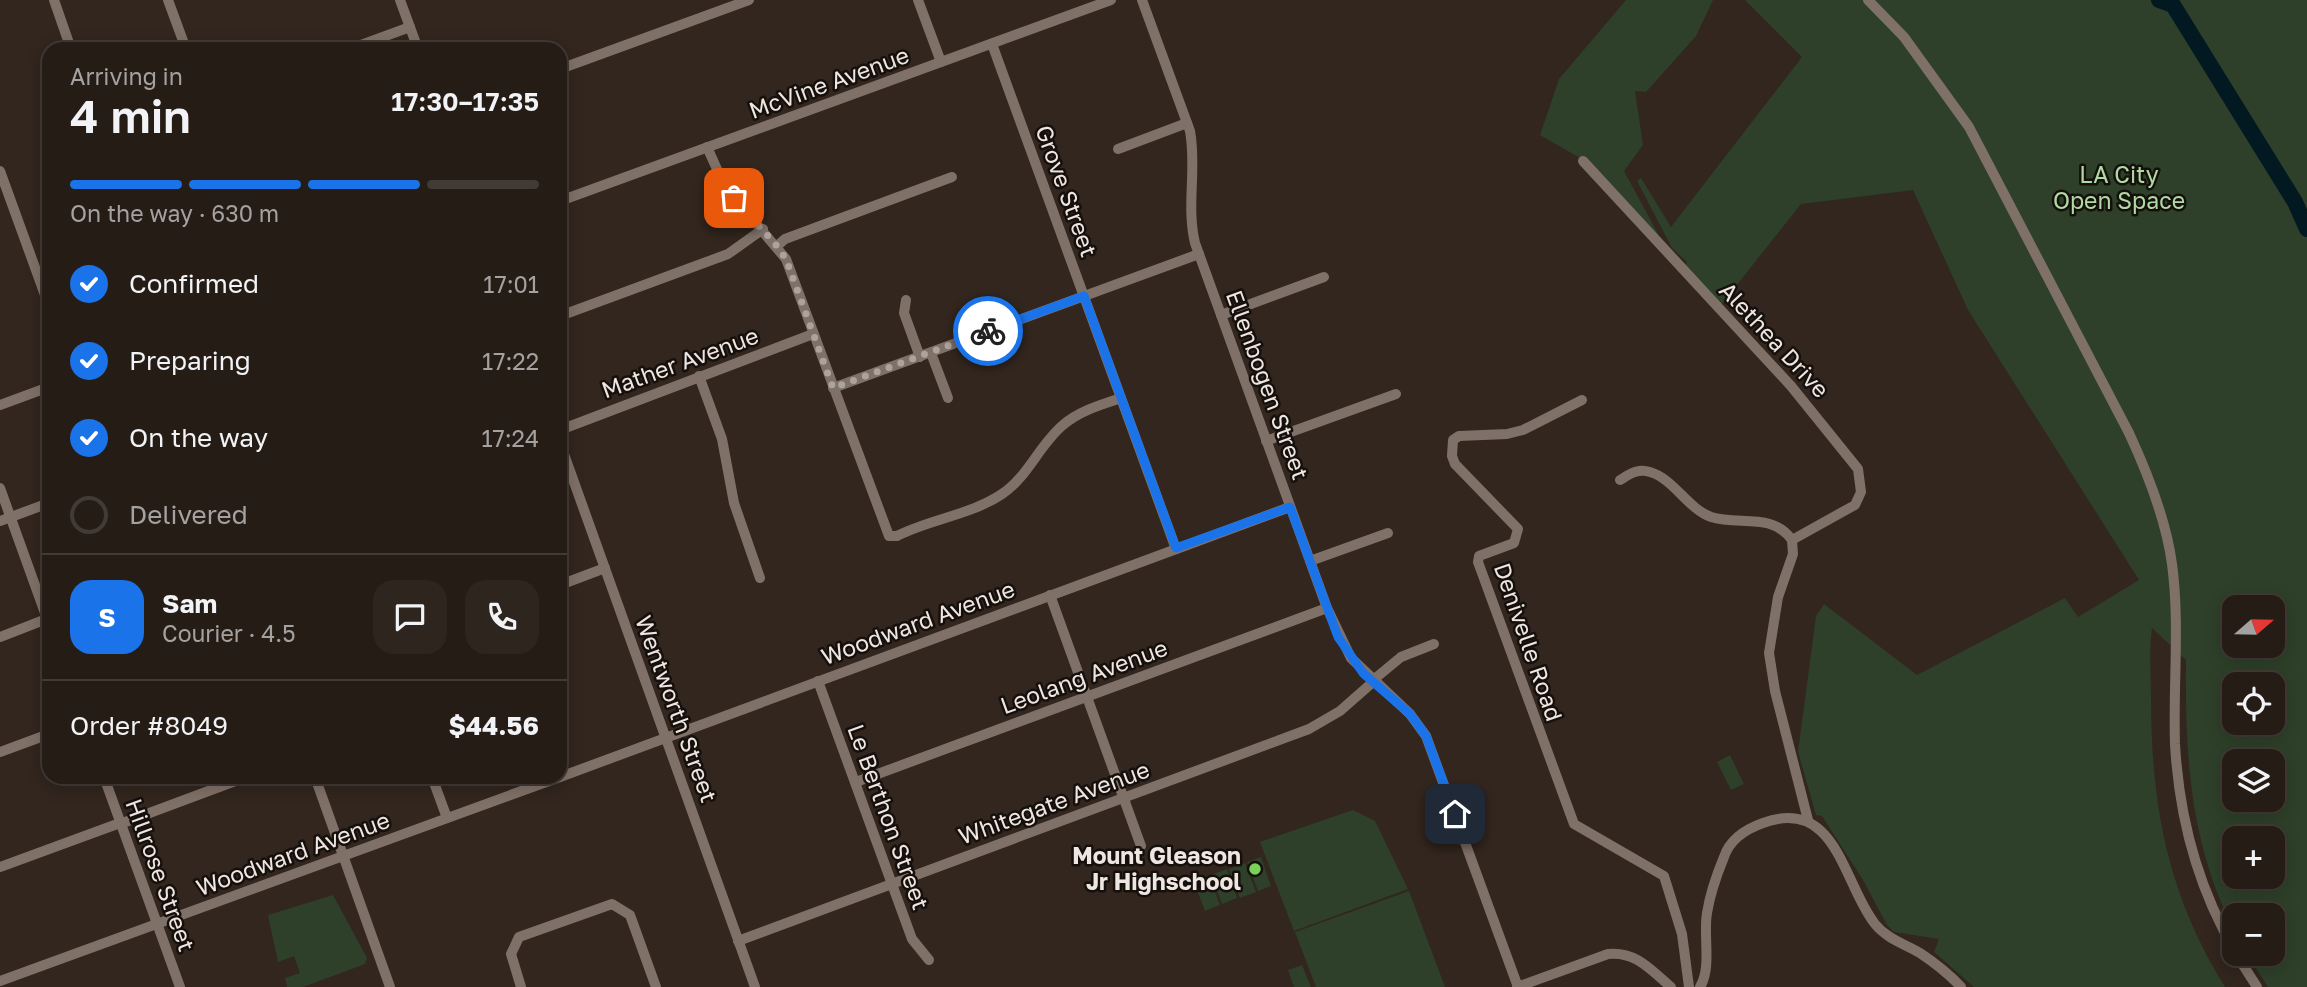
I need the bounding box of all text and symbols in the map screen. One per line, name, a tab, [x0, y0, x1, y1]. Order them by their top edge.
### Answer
street label: McVine Avenue	[745, 40, 913, 124]
text: Arriving in	[70, 62, 183, 90]
text: 17:30–17:35	[391, 86, 539, 117]
text: 4 min	[70, 88, 191, 143]
street label: Grove Street	[1030, 121, 1104, 260]
park label: LA City Open Space	[2053, 160, 2185, 214]
pin	[704, 168, 764, 228]
icon: bag	[715, 179, 753, 217]
text: On the way · 630 m	[70, 199, 279, 227]
icon: check	[70, 265, 108, 303]
text: Confirmed	[129, 268, 259, 299]
text: 17:01	[483, 270, 539, 298]
street label: Alethea Drive	[1714, 276, 1835, 403]
street label: Ellenbogen Street	[1221, 286, 1315, 483]
courier	[953, 296, 1023, 366]
icon: bike	[969, 312, 1007, 350]
street label: Mather Avenue	[597, 321, 762, 403]
icon: check	[70, 342, 108, 380]
text: Preparing	[129, 345, 251, 376]
text: 17:22	[482, 347, 539, 375]
icon: check	[70, 419, 108, 457]
text: On the way	[129, 422, 268, 453]
text: 17:24	[481, 424, 539, 452]
text: Delivered	[129, 499, 248, 530]
street label: Denivelle Road	[1489, 559, 1569, 724]
street label: Woodward Avenue	[817, 574, 1018, 670]
button: chat	[373, 580, 447, 654]
button: phone	[465, 580, 539, 654]
text: Sam	[162, 588, 217, 619]
north arrow	[2222, 595, 2286, 658]
map controls	[2222, 595, 2285, 966]
text: S	[98, 602, 116, 633]
street label: Wentworth Street	[630, 611, 724, 806]
text: Courier · 4.5	[162, 619, 295, 647]
street label: Leolang Avenue	[996, 633, 1171, 719]
button: locate	[2222, 672, 2285, 735]
text: Order #8049	[70, 710, 228, 741]
text: $44.56	[448, 710, 539, 741]
street label: Le Berthon Street	[842, 720, 935, 913]
button: layers	[2222, 749, 2285, 812]
street label: Whitegate Avenue	[954, 754, 1153, 850]
pin	[1425, 784, 1485, 844]
street label: Hillrose Street	[120, 795, 202, 955]
icon: home	[1436, 795, 1474, 833]
street label: Woodward Avenue	[192, 805, 393, 901]
button: +	[2222, 826, 2285, 889]
place label: Mount Gleason Jr Highschool	[1072, 841, 1241, 895]
marker: Mount Gleason Jr Highschool	[1247, 861, 1263, 877]
button: −	[2222, 903, 2285, 966]

